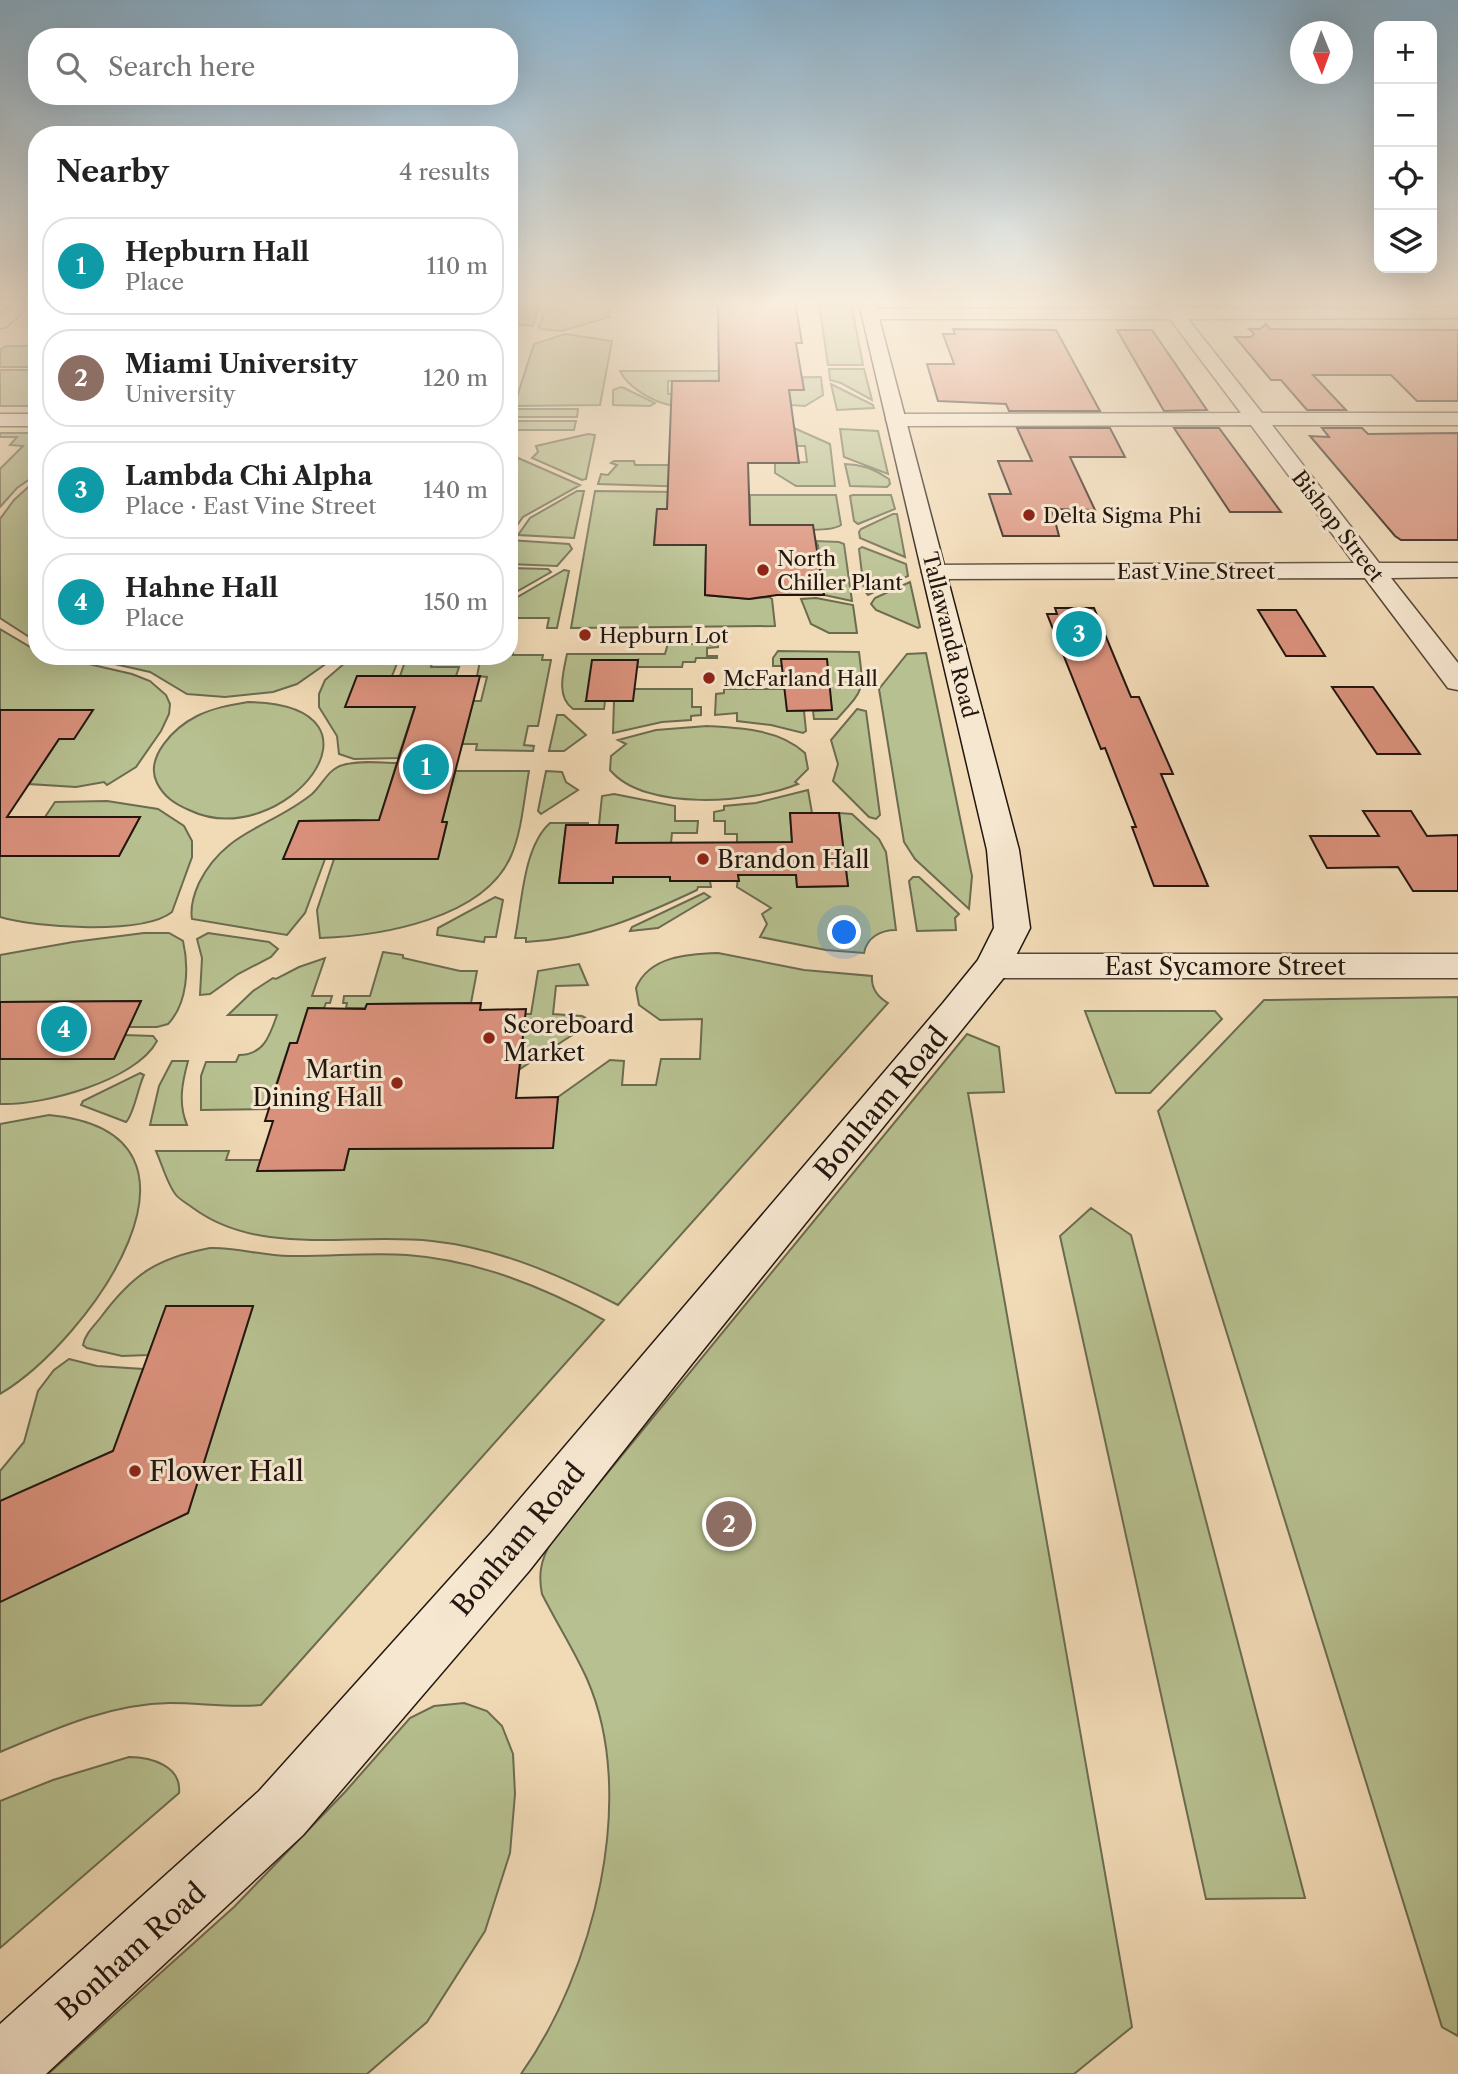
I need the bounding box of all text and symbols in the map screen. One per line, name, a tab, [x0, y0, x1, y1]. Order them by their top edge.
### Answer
north arrow	[1290, 21, 1353, 84]
map controls	[1374, 21, 1437, 273]
button: +	[1374, 21, 1437, 84]
search box	[28, 28, 518, 105]
icon: search	[52, 48, 90, 86]
text: Search here	[108, 51, 255, 83]
button: −	[1374, 84, 1437, 147]
button: locate	[1374, 147, 1437, 210]
text: Nearby	[56, 153, 169, 190]
text: 4 results	[399, 158, 490, 186]
button: layers	[1374, 210, 1437, 273]
text: Hepburn Hall	[125, 236, 309, 268]
text: 1	[76, 252, 86, 280]
text: 110 m	[427, 252, 488, 280]
text: Place	[125, 268, 184, 296]
text: Miami University	[125, 348, 357, 380]
text: 2	[74, 364, 88, 392]
text: 120 m	[423, 364, 488, 392]
text: University	[125, 380, 236, 408]
text: Lambda Chi Alpha	[125, 460, 373, 492]
street label: Bishop Street	[1287, 465, 1390, 587]
text: 3	[75, 476, 88, 504]
text: 140 m	[423, 476, 488, 504]
text: Place · East Vine Street	[125, 492, 376, 520]
place label: Delta Sigma Phi	[1043, 503, 1201, 528]
marker: Delta Sigma Phi	[1021, 507, 1037, 523]
place label: North Chiller Plant	[777, 546, 903, 595]
street label: Tallawanda Road	[917, 550, 983, 721]
street label: East Vine Street	[1117, 559, 1276, 584]
marker: North Chiller Plant	[755, 562, 771, 578]
text: Hahne Hall	[125, 572, 278, 604]
text: 4	[74, 588, 88, 616]
text: 150 m	[424, 588, 488, 616]
text: Place	[125, 604, 184, 632]
pin: 3	[1056, 608, 1102, 660]
place label: Hepburn Lot	[599, 623, 729, 648]
marker: Hepburn Lot	[577, 627, 593, 643]
place label: McFarland Hall	[723, 666, 878, 691]
marker: McFarland Hall	[701, 670, 717, 686]
pin: 1	[403, 741, 449, 793]
place label: Brandon Hall	[717, 845, 869, 874]
marker: Brandon Hall	[695, 851, 711, 867]
your location	[827, 915, 861, 949]
street label: East Sycamore Street	[1104, 952, 1346, 981]
pin: 4	[41, 1003, 87, 1055]
place label: Scoreboard Market	[503, 1010, 635, 1067]
street label: Bonham Road	[807, 1020, 955, 1186]
marker: Scoreboard Market	[481, 1030, 497, 1046]
place label: Martin Dining Hall	[253, 1055, 383, 1112]
marker: Martin Dining Hall	[389, 1075, 405, 1091]
place label: Flower Hall	[149, 1454, 304, 1488]
street label: Bonham Road	[444, 1456, 592, 1622]
marker: Flower Hall	[127, 1463, 143, 1479]
pin: 2	[706, 1498, 752, 1550]
street label: Bonham Road	[49, 1875, 213, 2027]

